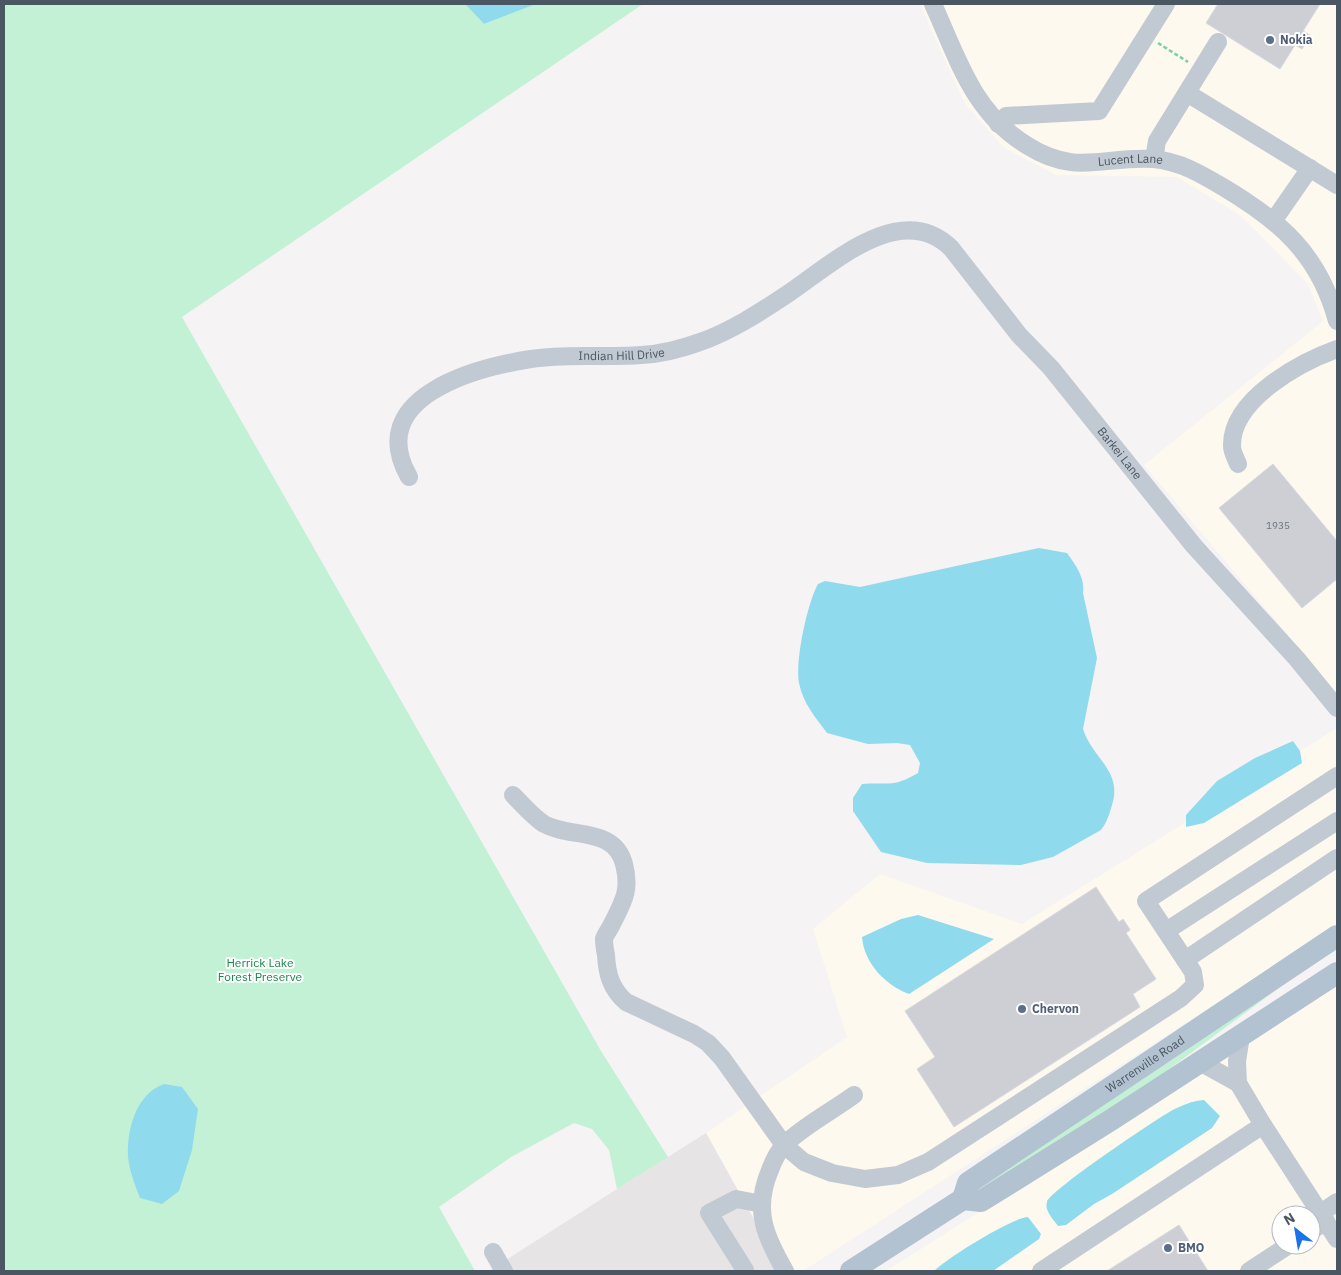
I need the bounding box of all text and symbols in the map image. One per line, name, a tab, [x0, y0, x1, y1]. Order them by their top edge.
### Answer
place label: Nokia	[1280, 32, 1313, 47]
marker: Nokia	[1264, 34, 1276, 46]
street label: Lucent Lane	[1097, 151, 1164, 169]
street label: Indian Hill Drive	[578, 344, 666, 363]
street label: Barkei Lane	[1094, 424, 1146, 483]
house number: 1935	[1266, 519, 1290, 532]
park label: Herrick Lake Forest Preserve	[218, 955, 303, 984]
place label: Chervon	[1032, 1001, 1079, 1016]
marker: Chervon	[1016, 1003, 1028, 1015]
street label: Warrenville Road	[1103, 1032, 1187, 1096]
north arrow	[1271, 1205, 1321, 1255]
text: N	[1280, 1209, 1298, 1229]
place label: BMO	[1178, 1240, 1204, 1255]
marker: BMO	[1162, 1242, 1174, 1254]

